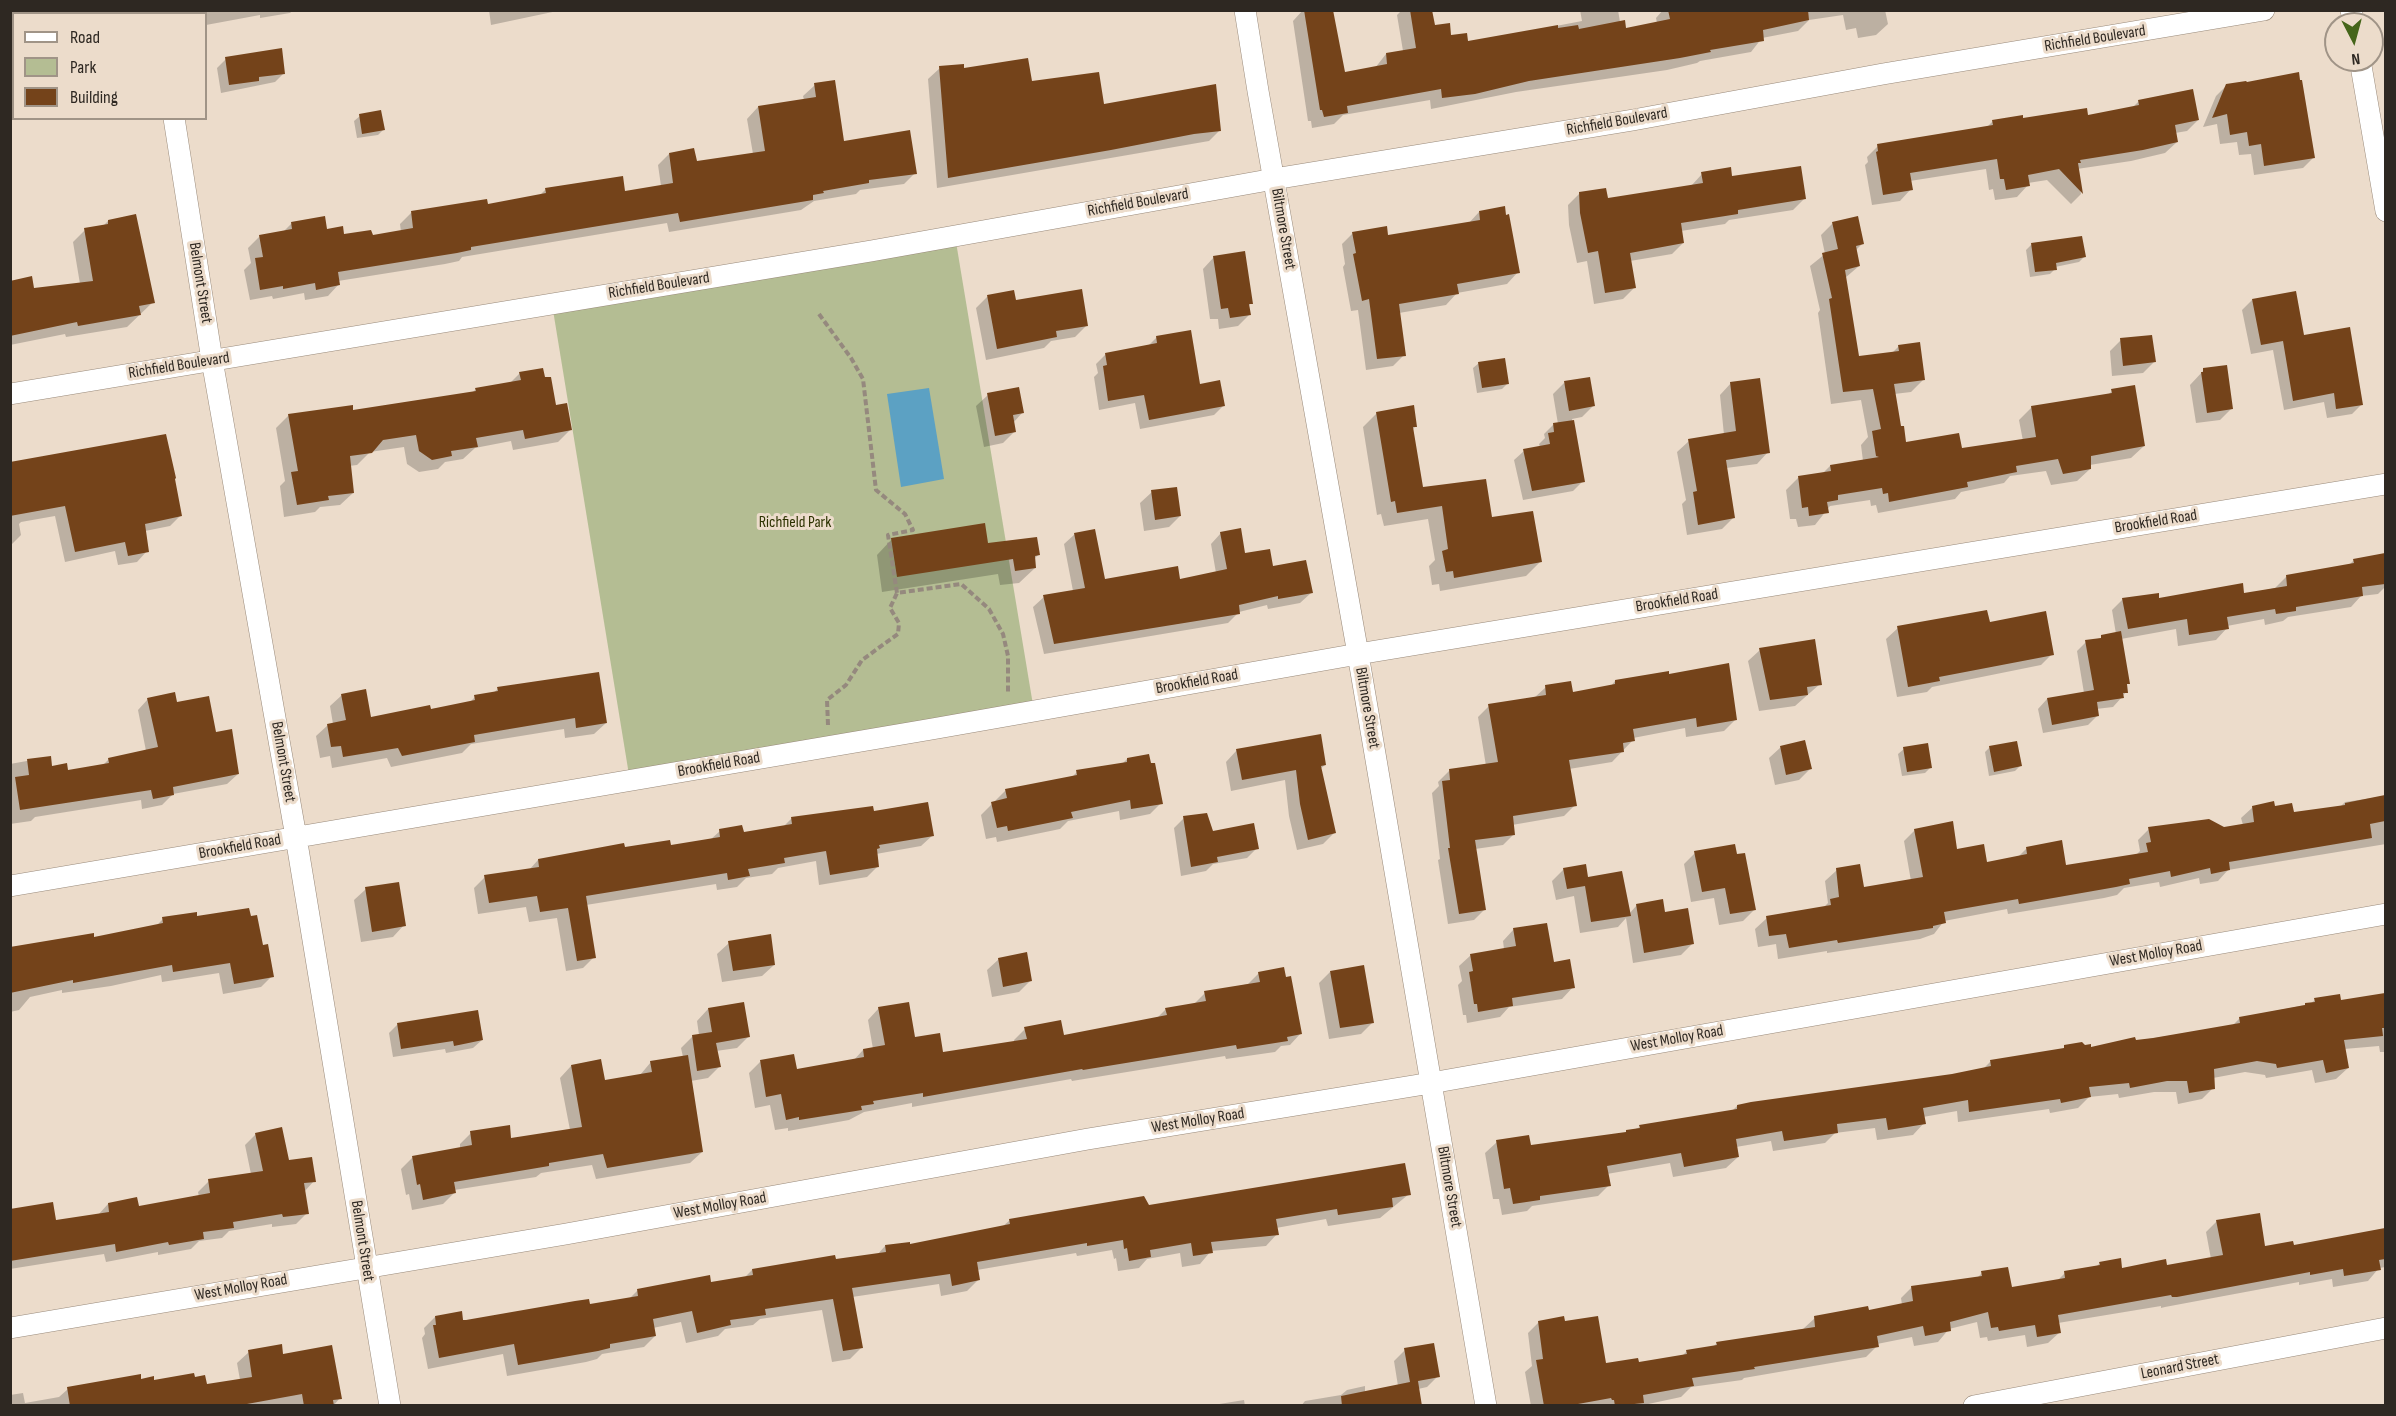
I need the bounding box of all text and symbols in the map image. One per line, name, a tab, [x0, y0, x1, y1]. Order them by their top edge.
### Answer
legend	[12, 12, 207, 120]
north arrow	[2324, 12, 2384, 72]
street label: Richfield Boulevard	[2043, 22, 2147, 56]
text: Road	[70, 27, 100, 48]
text: N	[2350, 49, 2361, 68]
text: Park	[70, 57, 96, 78]
text: Building	[70, 87, 118, 108]
street label: Richfield Boulevard	[1565, 104, 1669, 140]
street label: Richfield Boulevard	[1086, 185, 1190, 221]
street label: Biltmore Street	[1266, 187, 1300, 271]
street label: Belmont Street	[184, 241, 216, 325]
street label: Richfield Boulevard	[607, 269, 711, 303]
street label: Richfield Boulevard	[127, 349, 231, 383]
street label: Brookfield Road	[2113, 506, 2199, 538]
park label: Richfield Park	[759, 513, 831, 533]
street label: Brookfield Road	[1634, 585, 1720, 617]
street label: Brookfield Road	[1154, 665, 1240, 699]
street label: Biltmore Street	[1350, 666, 1384, 750]
street label: Belmont Street	[266, 720, 300, 804]
street label: Brookfield Road	[676, 748, 762, 782]
street label: Brookfield Road	[197, 830, 283, 864]
street label: West Molloy Road	[2108, 936, 2204, 972]
street label: West Molloy Road	[1629, 1021, 1725, 1057]
street label: West Molloy Road	[1150, 1104, 1246, 1138]
street label: Biltmore Street	[1432, 1145, 1466, 1229]
street label: West Molloy Road	[672, 1188, 768, 1224]
street label: Belmont Street	[346, 1199, 378, 1283]
street label: West Molloy Road	[193, 1270, 289, 1306]
street label: Leonard Street	[2139, 1350, 2221, 1384]

